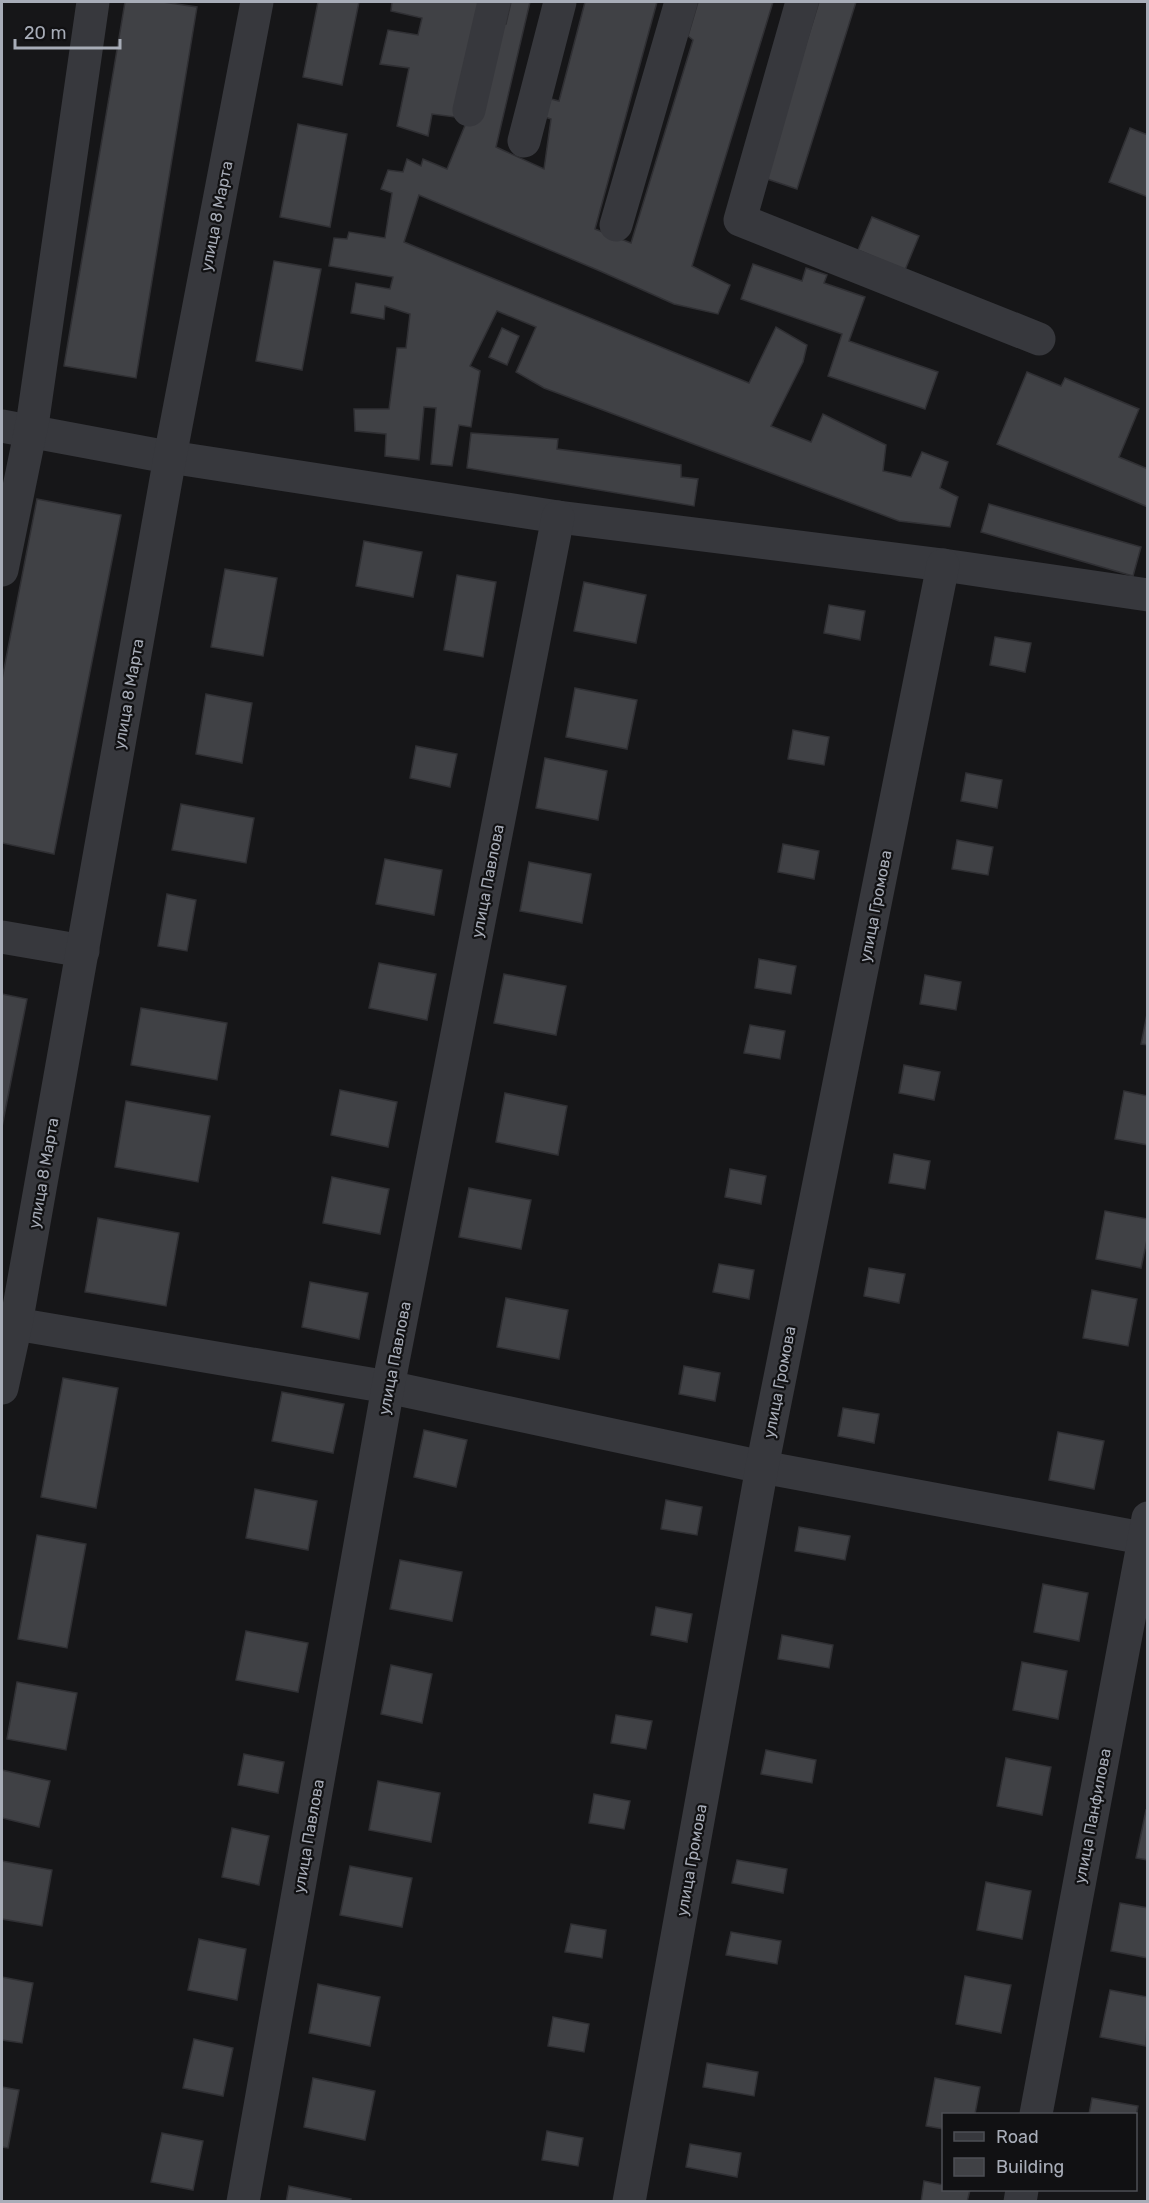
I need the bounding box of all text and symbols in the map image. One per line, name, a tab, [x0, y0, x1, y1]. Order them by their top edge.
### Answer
scale bar	[15, 12, 120, 50]
text: 20 m	[24, 22, 66, 44]
street label: улица 8 Марта	[196, 159, 237, 273]
street label: улица 8 Марта	[109, 637, 148, 751]
street label: улица Павлова	[467, 823, 508, 940]
street label: улица Громова	[855, 849, 896, 964]
street label: улица 8 Марта	[24, 1116, 63, 1230]
street label: улица Павлова	[374, 1300, 415, 1417]
street label: улица Громова	[759, 1325, 800, 1440]
street label: улица Панфилова	[1070, 1747, 1115, 1885]
street label: улица Павлова	[289, 1778, 328, 1895]
street label: улица Громова	[672, 1803, 711, 1918]
legend	[942, 2113, 1137, 2191]
text: Road	[996, 2126, 1039, 2148]
text: Building	[996, 2156, 1064, 2178]

